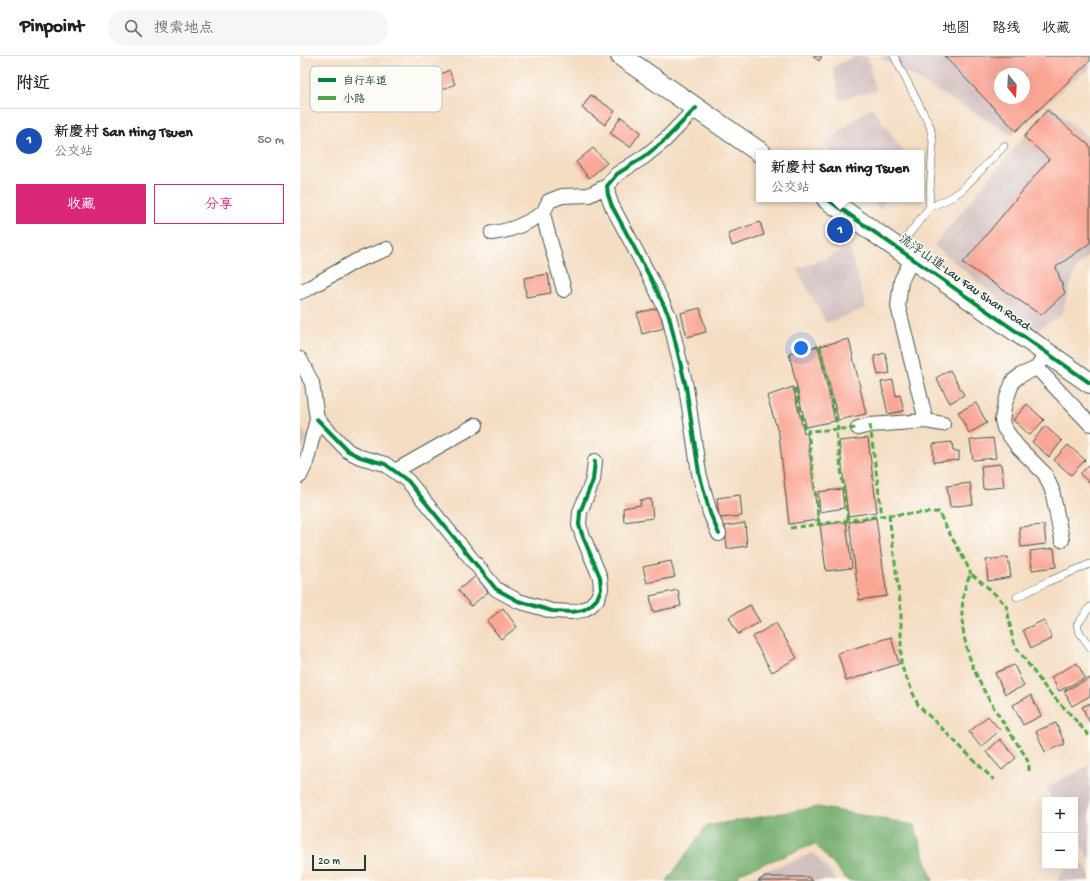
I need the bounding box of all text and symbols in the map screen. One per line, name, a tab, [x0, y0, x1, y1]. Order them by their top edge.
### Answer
search box	[108, 10, 388, 46]
text: Pinpoint	[20, 16, 84, 39]
icon: search	[122, 17, 144, 39]
text: 搜索地点	[154, 20, 214, 38]
text: 地图	[942, 21, 970, 38]
text: 路线	[992, 21, 1020, 38]
text: 收藏	[1042, 21, 1070, 38]
legend	[310, 66, 442, 112]
north arrow	[994, 68, 1030, 104]
text: 附近	[16, 75, 50, 95]
text: 自行车道	[343, 75, 387, 88]
text: 小路	[343, 93, 365, 106]
text: 新慶村 San Hing Tsuen	[54, 124, 193, 142]
text: 1	[26, 133, 32, 148]
text: 50 m	[257, 133, 284, 148]
text: 公交站	[54, 145, 93, 160]
popup	[756, 150, 924, 202]
text: 新慶村 San Hing Tsuen	[771, 160, 909, 178]
text: 公交站	[771, 181, 810, 196]
button: 收藏	[16, 184, 146, 224]
button: 分享	[154, 184, 284, 224]
pin: 1	[827, 215, 853, 245]
street label: 流浮山道 Lau Fau Shan Road	[895, 231, 1034, 335]
your location	[791, 338, 811, 358]
map controls	[1042, 797, 1078, 869]
button: +	[1042, 797, 1078, 833]
button: −	[1042, 833, 1078, 869]
scale bar	[312, 853, 366, 872]
text: 20 m	[318, 856, 340, 868]

